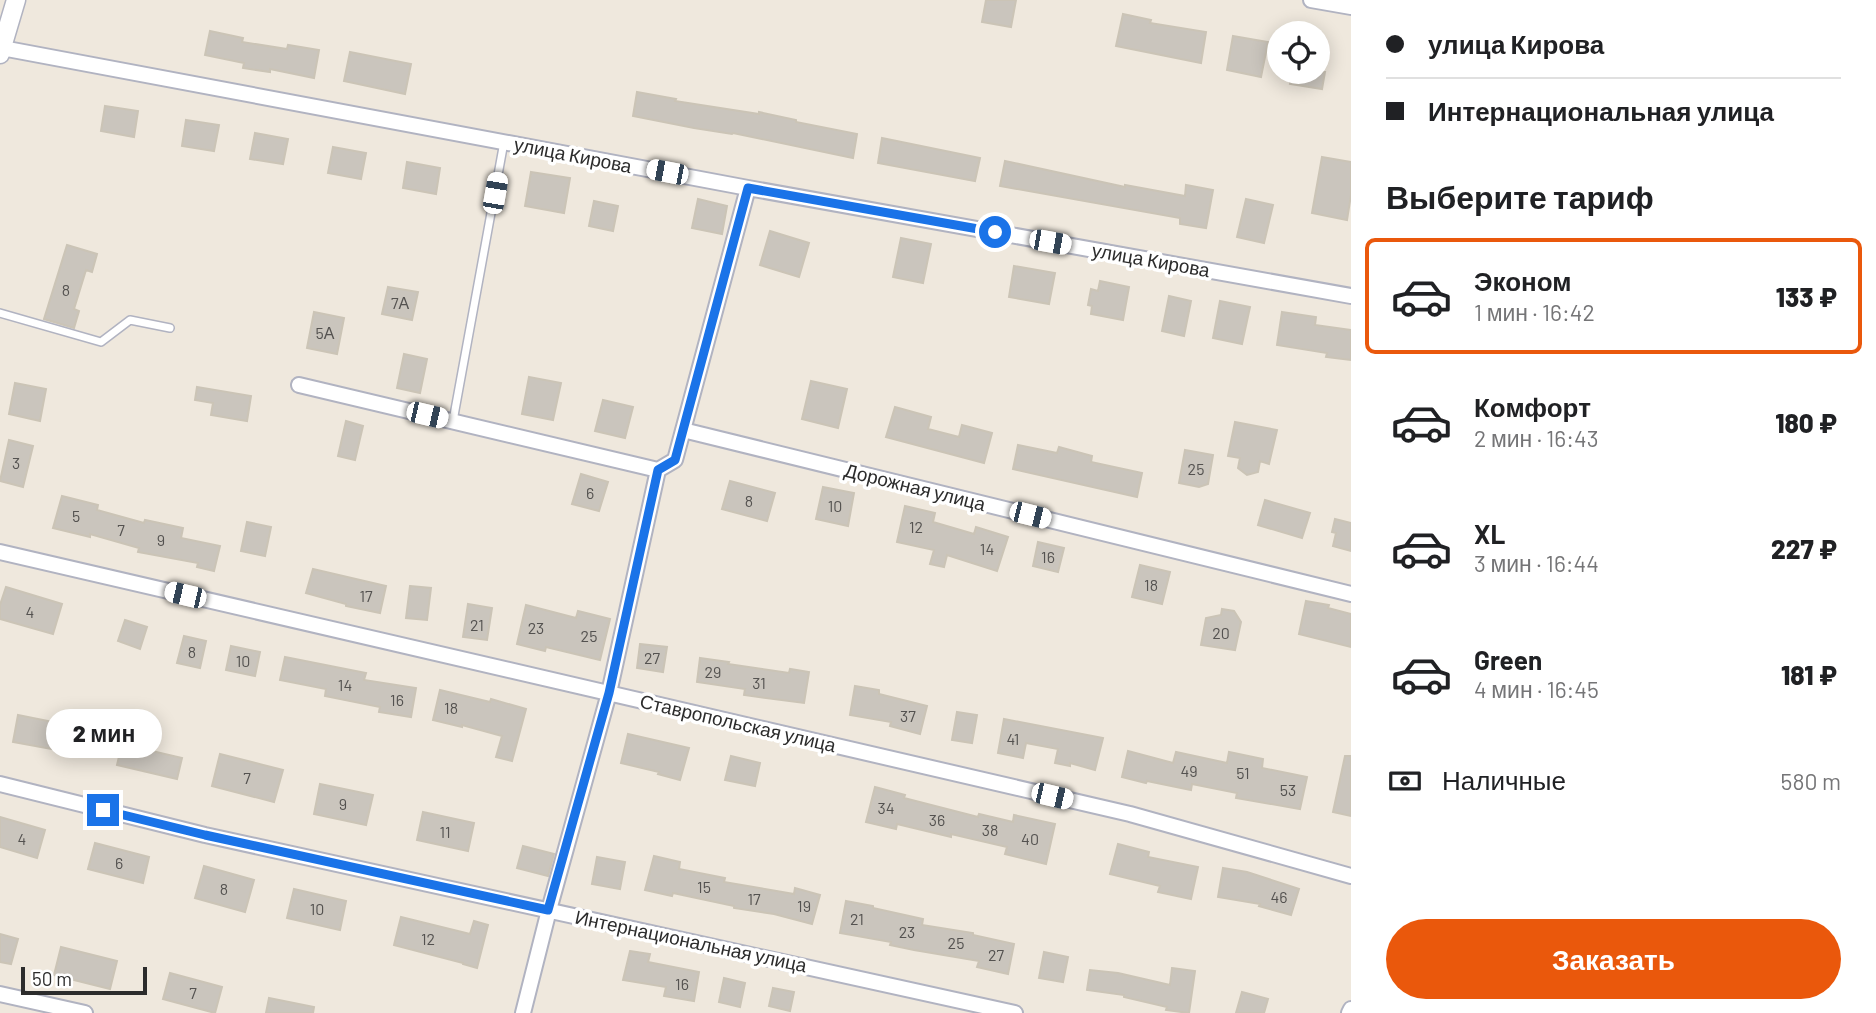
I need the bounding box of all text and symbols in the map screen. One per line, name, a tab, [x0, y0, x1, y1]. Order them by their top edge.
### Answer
map controls	[1267, 21, 1330, 84]
button: locate	[1267, 21, 1330, 84]
text: улица Кирова	[1428, 28, 1604, 59]
text: Интернациональная улица	[1428, 95, 1774, 126]
street label: улица Кирова	[512, 132, 634, 177]
car	[645, 158, 690, 186]
car	[482, 170, 509, 216]
text: Выберите тариф	[1386, 177, 1654, 215]
route start	[979, 216, 1011, 248]
car	[1028, 228, 1073, 256]
street label: улица Кирова	[1090, 238, 1212, 281]
icon: car	[1390, 265, 1453, 328]
text: Эконом	[1474, 265, 1572, 296]
house number: 8	[62, 280, 70, 299]
text: 133 ₽	[1776, 281, 1837, 312]
house number: 7А	[391, 293, 409, 312]
text: 1 мин · 16:42	[1474, 298, 1595, 326]
house number: 5А	[316, 323, 335, 342]
icon: car	[1390, 391, 1453, 454]
text: Комфорт	[1474, 391, 1591, 422]
car	[405, 400, 450, 430]
text: 180 ₽	[1775, 407, 1837, 438]
text: 2 мин · 16:43	[1474, 424, 1599, 452]
house number: 3	[12, 453, 20, 472]
street label: Дорожная улица	[842, 458, 988, 515]
house number: 25	[1188, 459, 1204, 478]
house number: 6	[586, 483, 594, 502]
house number: 8	[745, 491, 753, 510]
house number: 10	[828, 496, 842, 515]
car	[1008, 500, 1053, 530]
house number: 5	[72, 506, 80, 525]
house number: 12	[909, 517, 923, 536]
icon: car	[1390, 517, 1453, 580]
text: XL	[1474, 518, 1505, 549]
house number: 7	[117, 520, 125, 539]
house number: 9	[157, 530, 165, 549]
text: 227 ₽	[1771, 533, 1837, 564]
house number: 14	[980, 539, 994, 558]
house number: 16	[1041, 547, 1055, 566]
text: 3 мин · 16:44	[1474, 549, 1599, 577]
house number: 18	[1144, 575, 1158, 594]
car	[163, 580, 208, 610]
house number: 17	[359, 586, 373, 605]
house number: 4	[26, 602, 34, 621]
house number: 21	[470, 615, 484, 634]
house number: 23	[528, 618, 544, 637]
house number: 20	[1212, 623, 1230, 642]
house number: 25	[581, 626, 597, 645]
house number: 8	[188, 642, 196, 661]
icon: car	[1390, 643, 1453, 706]
text: Green	[1474, 644, 1542, 675]
house number: 27	[644, 648, 660, 667]
house number: 10	[236, 651, 250, 670]
text: 181 ₽	[1781, 659, 1837, 690]
house number: 29	[705, 662, 721, 681]
house number: 31	[752, 673, 766, 692]
house number: 14	[338, 675, 352, 694]
text: 4 мин · 16:45	[1474, 675, 1599, 703]
street label: Ставропольская улица	[638, 689, 839, 756]
house number: 16	[390, 690, 404, 709]
house number: 18	[444, 698, 458, 717]
house number: 37	[900, 706, 916, 725]
callout: 2 мин	[45, 708, 161, 758]
text: 2 мин	[73, 719, 135, 747]
house number: 41	[1007, 729, 1019, 748]
house number: 49	[1180, 761, 1198, 780]
icon: cash	[1386, 762, 1424, 800]
house number: 51	[1236, 763, 1250, 782]
text: Наличные	[1442, 764, 1566, 795]
text: 580 m	[1781, 767, 1841, 795]
house number: 7	[243, 768, 251, 787]
house number: 53	[1280, 780, 1296, 799]
car	[1030, 781, 1075, 811]
route end	[87, 794, 119, 826]
house number: 9	[339, 794, 347, 813]
house number: 34	[877, 798, 895, 817]
house number: 36	[929, 810, 945, 829]
house number: 38	[982, 820, 998, 839]
house number: 11	[439, 822, 451, 841]
house number: 4	[18, 829, 26, 848]
house number: 40	[1021, 829, 1039, 848]
house number: 6	[115, 853, 123, 872]
house number: 15	[697, 877, 711, 896]
house number: 8	[220, 879, 228, 898]
house number: 46	[1270, 887, 1288, 906]
house number: 17	[747, 889, 761, 908]
house number: 19	[797, 896, 811, 915]
house number: 10	[310, 899, 324, 918]
street label: Интернациональная улица	[573, 905, 809, 976]
house number: 21	[850, 909, 864, 928]
button: Заказать	[1386, 919, 1841, 999]
house number: 23	[899, 922, 915, 941]
house number: 12	[421, 929, 435, 948]
house number: 25	[948, 933, 964, 952]
house number: 27	[988, 945, 1004, 964]
scale bar	[21, 964, 147, 996]
text: 50 m	[32, 967, 72, 990]
house number: 16	[675, 974, 689, 993]
house number: 7	[189, 983, 197, 1002]

